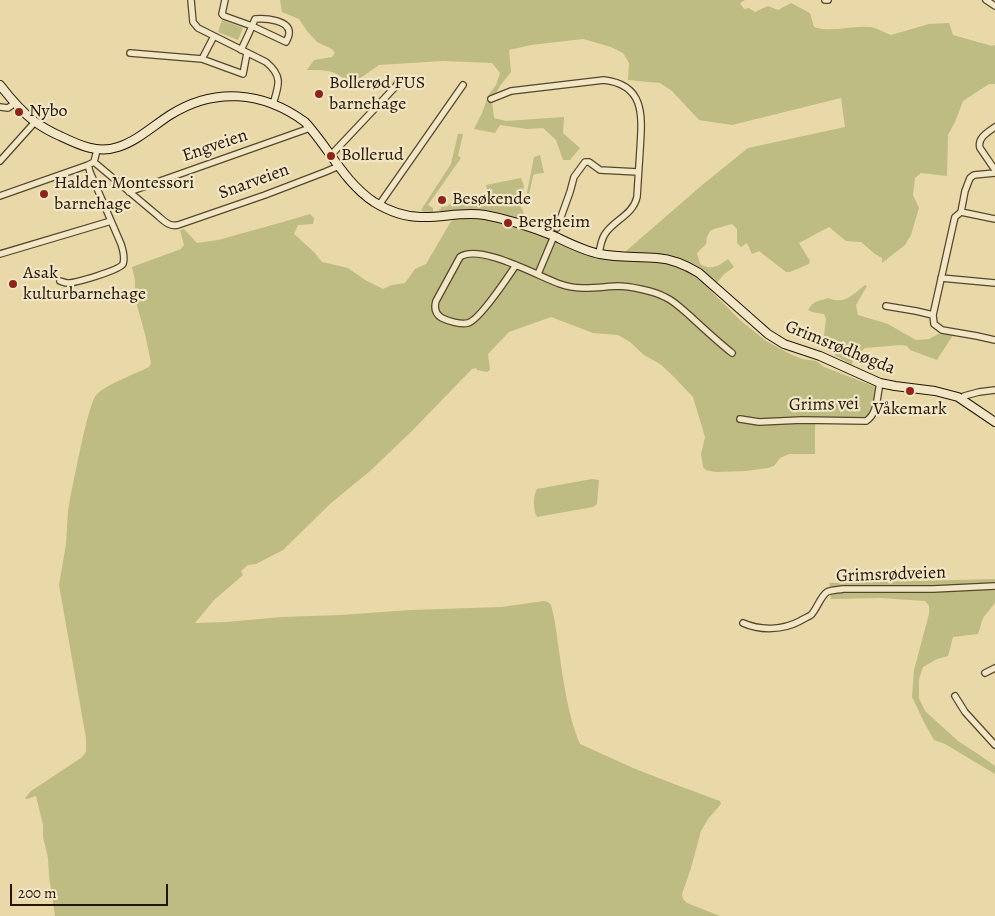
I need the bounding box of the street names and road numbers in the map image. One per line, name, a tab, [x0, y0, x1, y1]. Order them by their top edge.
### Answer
street label: Engveien	[179, 125, 251, 167]
street label: Snarveien	[216, 159, 292, 205]
street label: Grimsrødhøgda	[782, 316, 898, 380]
street label: Grims vei	[789, 394, 859, 416]
street label: Grimsrødveien	[836, 562, 946, 588]

